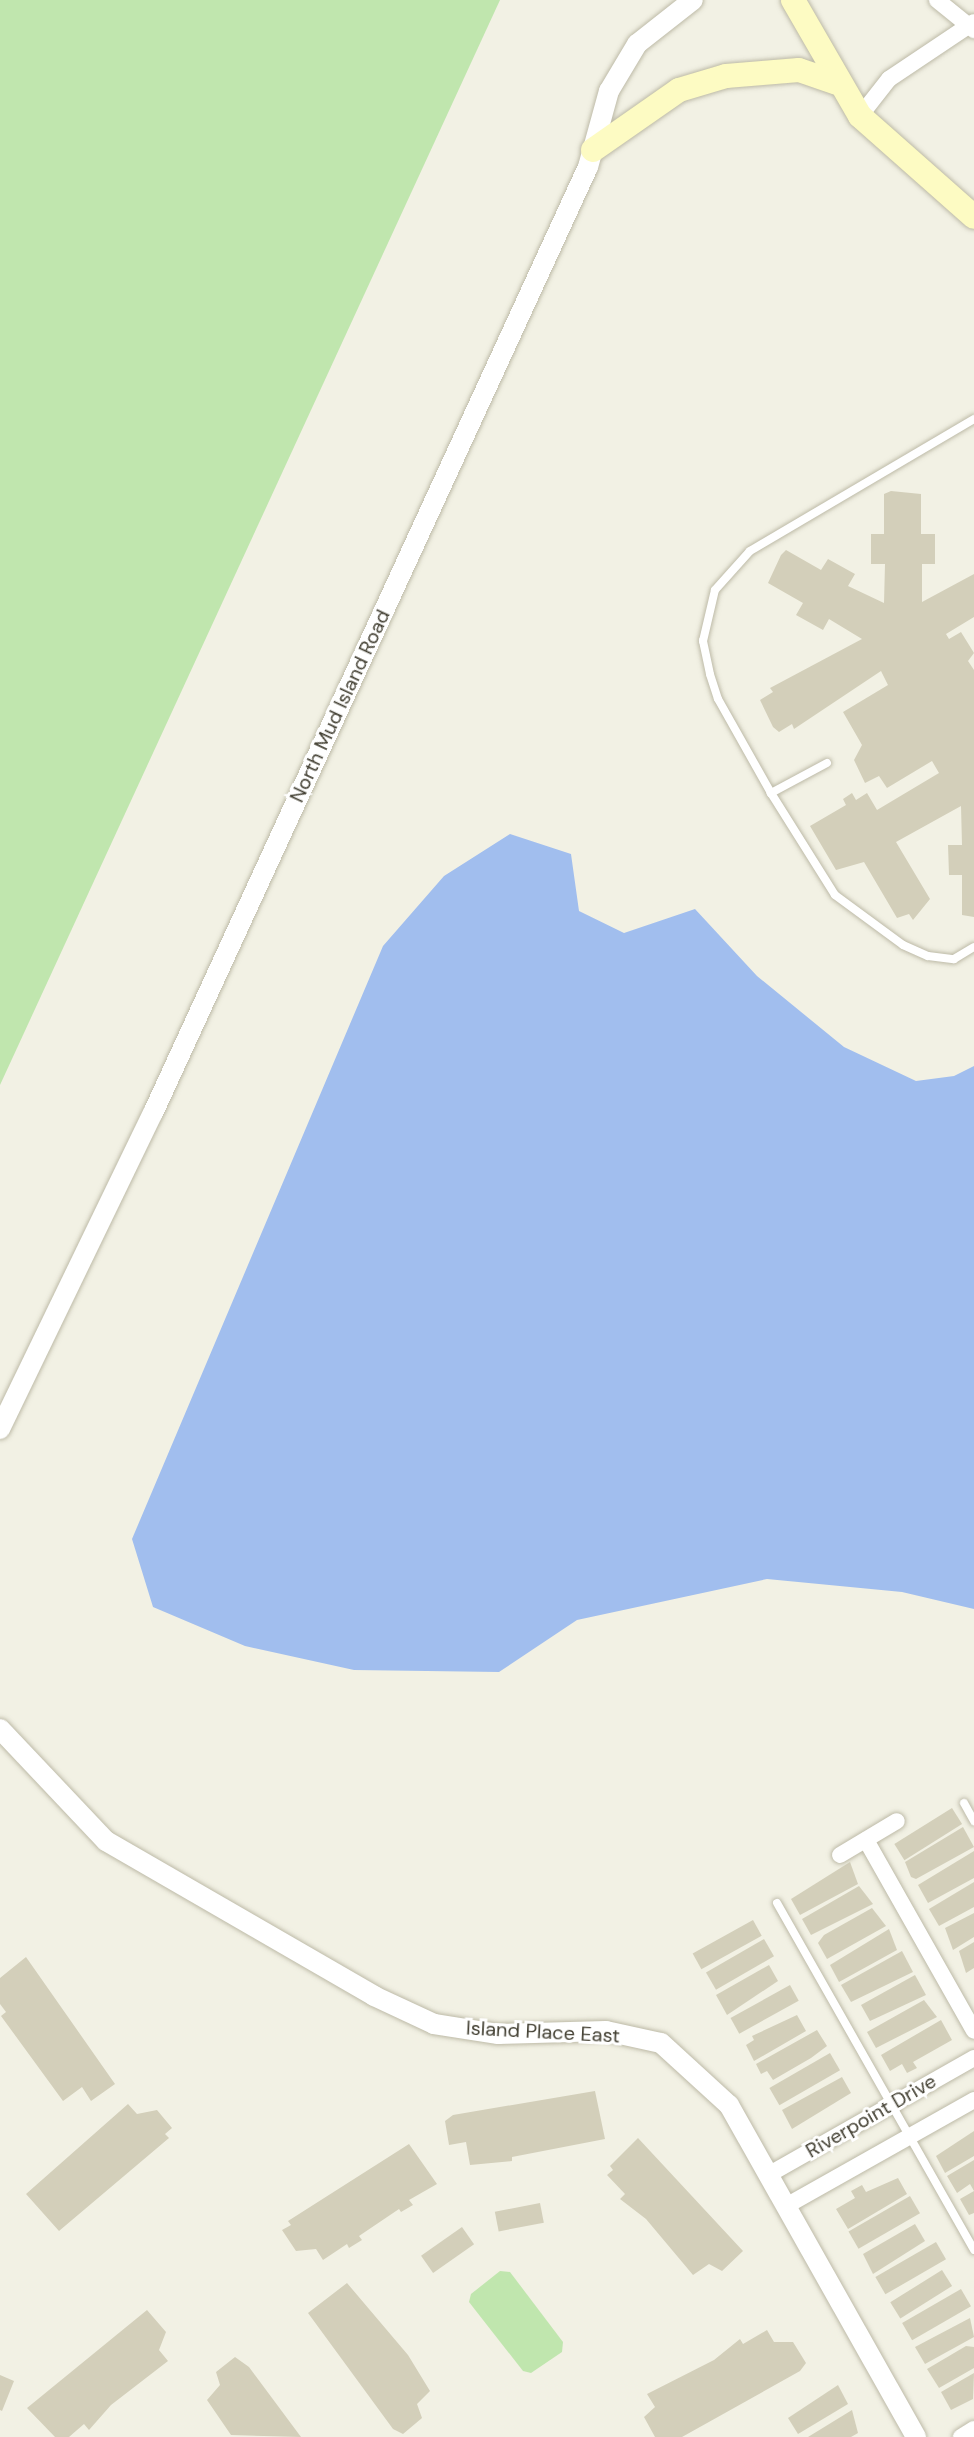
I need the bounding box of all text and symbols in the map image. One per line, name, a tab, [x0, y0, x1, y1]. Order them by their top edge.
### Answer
street label: North Mud Island Road	[285, 606, 395, 806]
street label: Island Place East	[465, 2016, 621, 2048]
street label: Riverpoint Drive	[801, 2069, 941, 2163]

